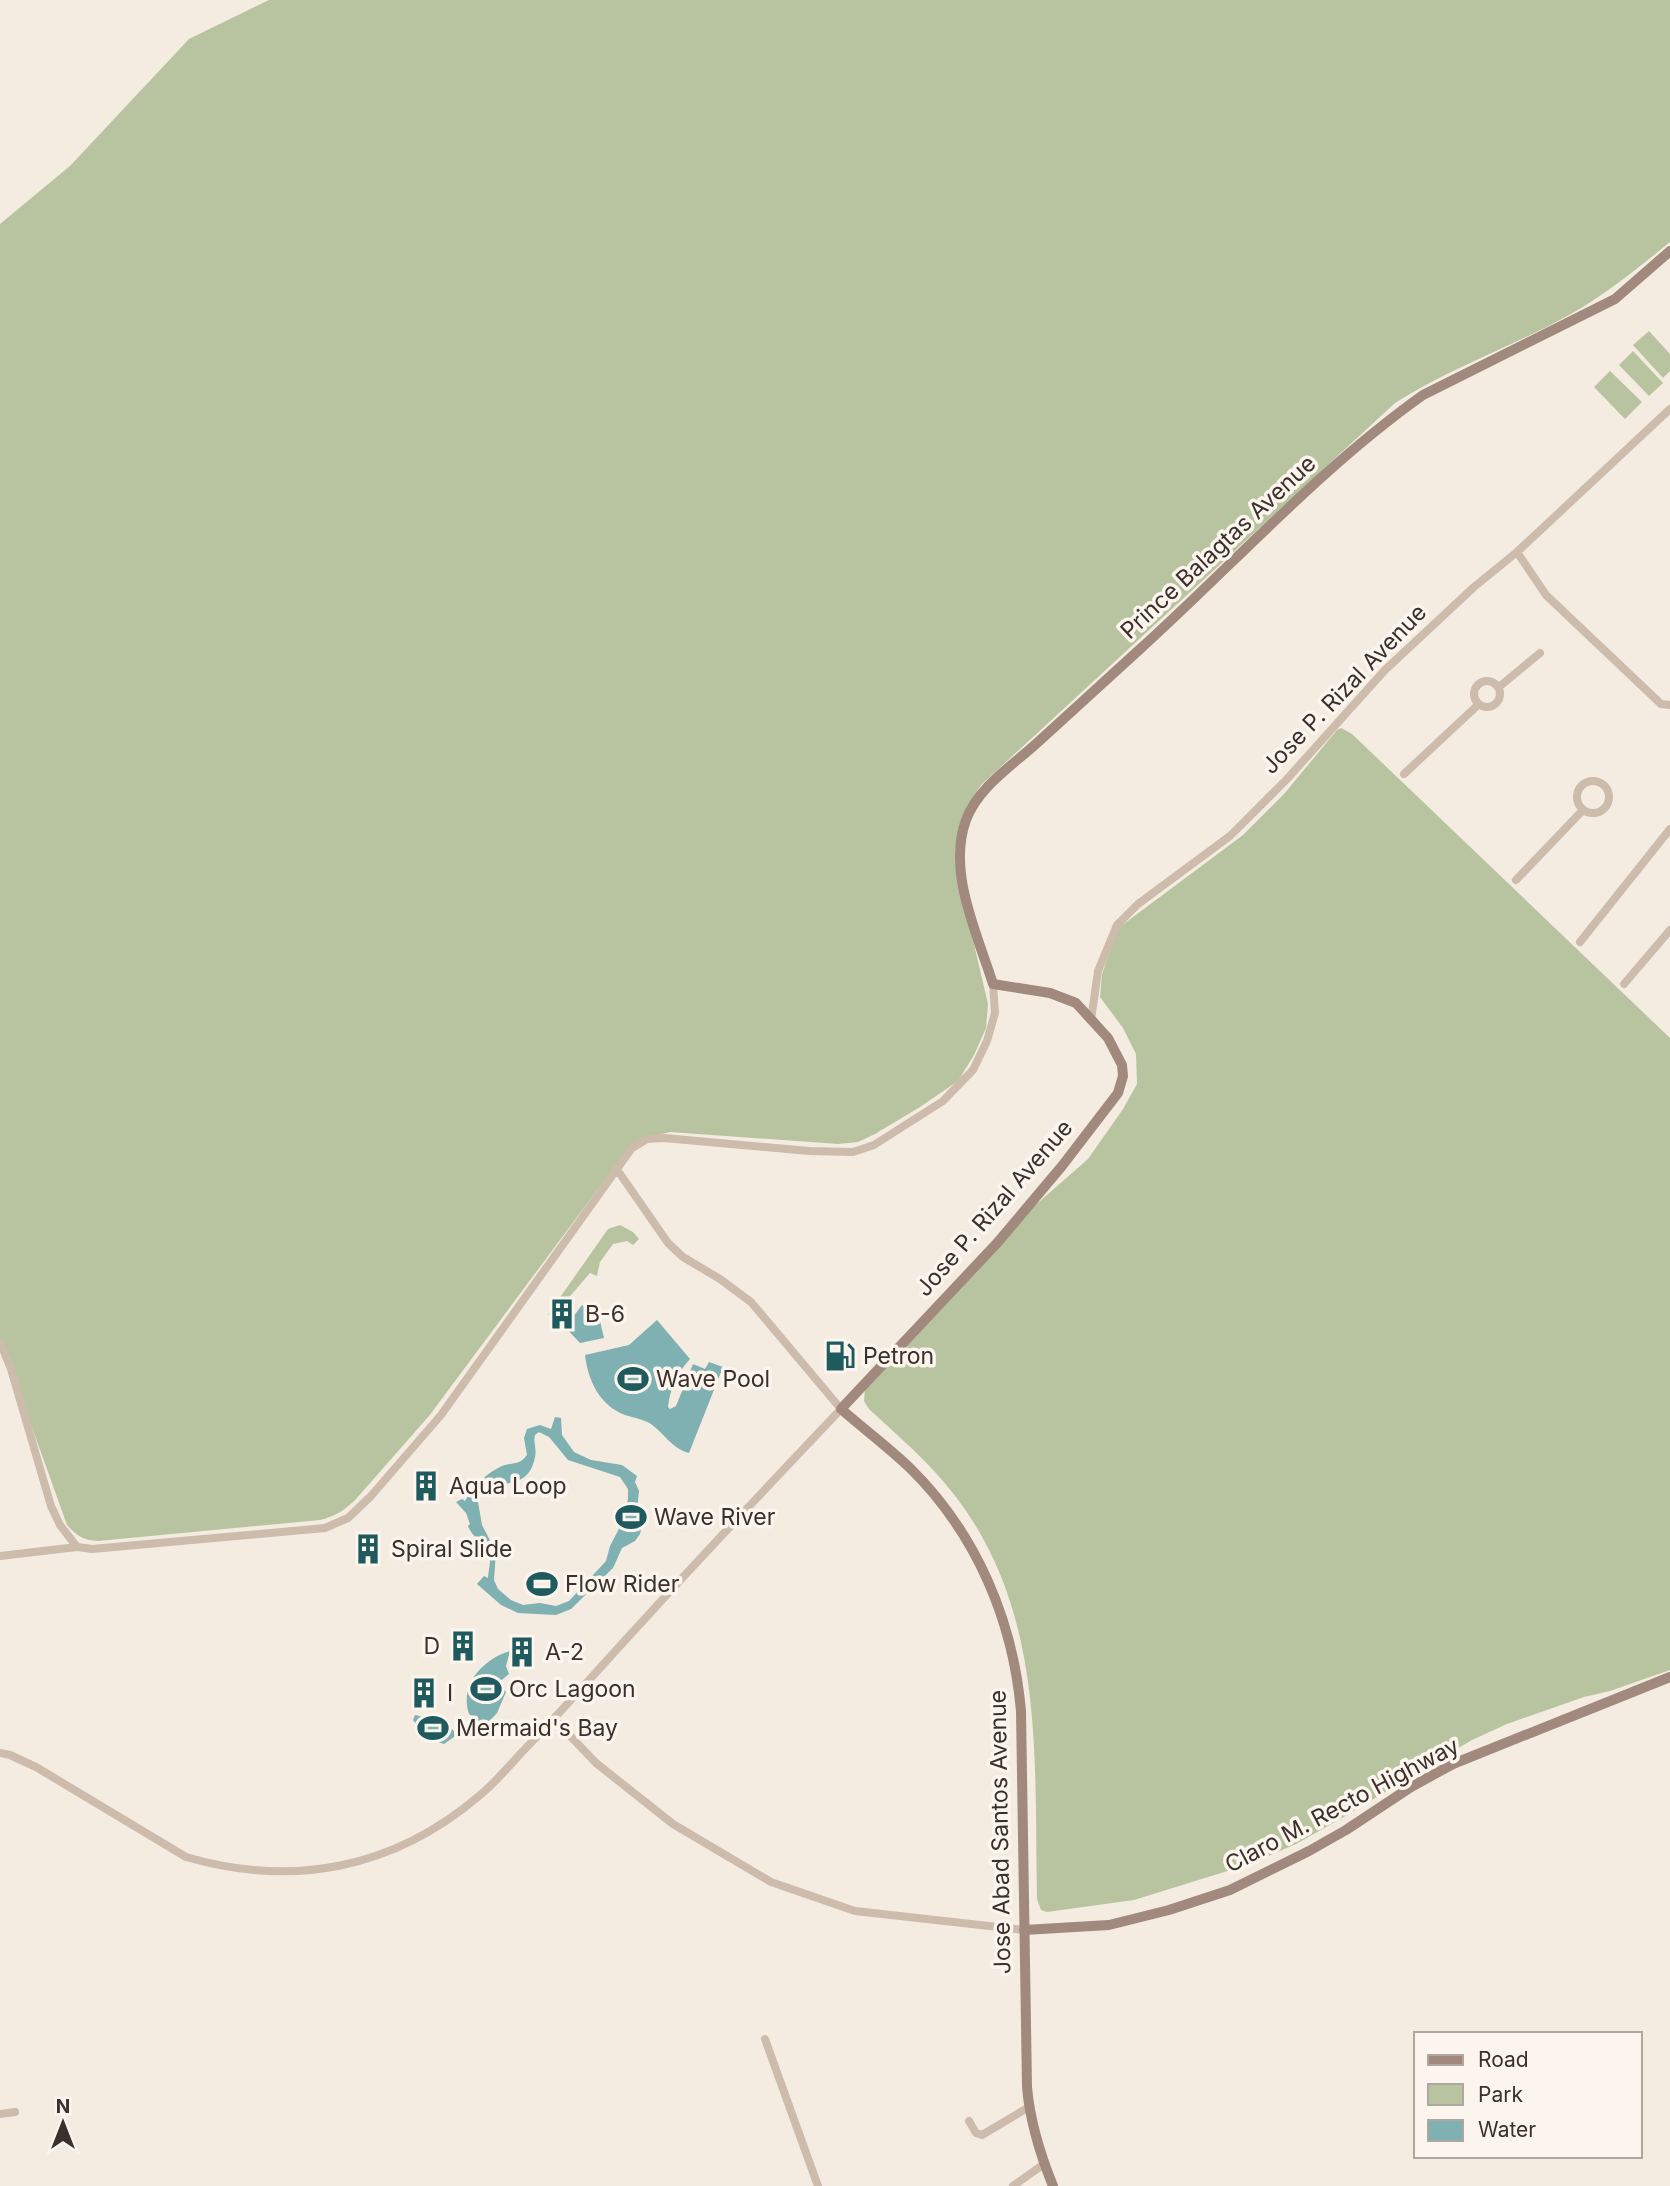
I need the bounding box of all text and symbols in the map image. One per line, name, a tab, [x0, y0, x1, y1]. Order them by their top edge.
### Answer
street label: Prince Balagtas Avenue	[1115, 449, 1321, 645]
street label: Jose P. Rizal Avenue	[1256, 598, 1432, 780]
street label: Jose P. Rizal Avenue	[910, 1114, 1078, 1302]
building icon: B-6	[545, 1297, 579, 1331]
place label: B-6	[585, 1300, 625, 1328]
fuel station icon: Petron	[823, 1339, 857, 1373]
place label: Petron	[863, 1342, 934, 1370]
sports icon: Wave Pool	[616, 1362, 650, 1396]
place label: Wave Pool	[656, 1365, 770, 1393]
building icon: Aqua Loop	[409, 1469, 443, 1503]
place label: Aqua Loop	[449, 1472, 567, 1500]
sports icon: Wave River	[614, 1500, 648, 1534]
place label: Wave River	[654, 1503, 776, 1531]
building icon: Spiral Slide	[351, 1532, 385, 1566]
place label: Spiral Slide	[391, 1535, 512, 1563]
sports icon: Flow Rider	[525, 1567, 559, 1601]
place label: Flow Rider	[565, 1570, 680, 1598]
building icon: D	[446, 1629, 480, 1663]
place label: D	[423, 1632, 440, 1660]
building icon: A-2	[505, 1635, 539, 1669]
place label: A-2	[545, 1638, 584, 1666]
sports icon: Orc Lagoon	[469, 1672, 503, 1706]
place label: Orc Lagoon	[509, 1675, 636, 1703]
building icon: I	[407, 1676, 441, 1710]
place label: I	[447, 1679, 453, 1707]
street label: Jose Abad Santos Avenue	[984, 1690, 1016, 1974]
sports icon: Mermaid's Bay	[416, 1711, 450, 1745]
place label: Mermaid's Bay	[456, 1714, 618, 1742]
street label: Claro M. Recto Highway	[1220, 1731, 1464, 1879]
legend	[1414, 2032, 1642, 2158]
text: Road	[1478, 2047, 1529, 2072]
text: Park	[1478, 2082, 1523, 2107]
north arrow	[28, 2088, 98, 2158]
text: N	[56, 2095, 70, 2118]
text: Water	[1478, 2117, 1536, 2142]

